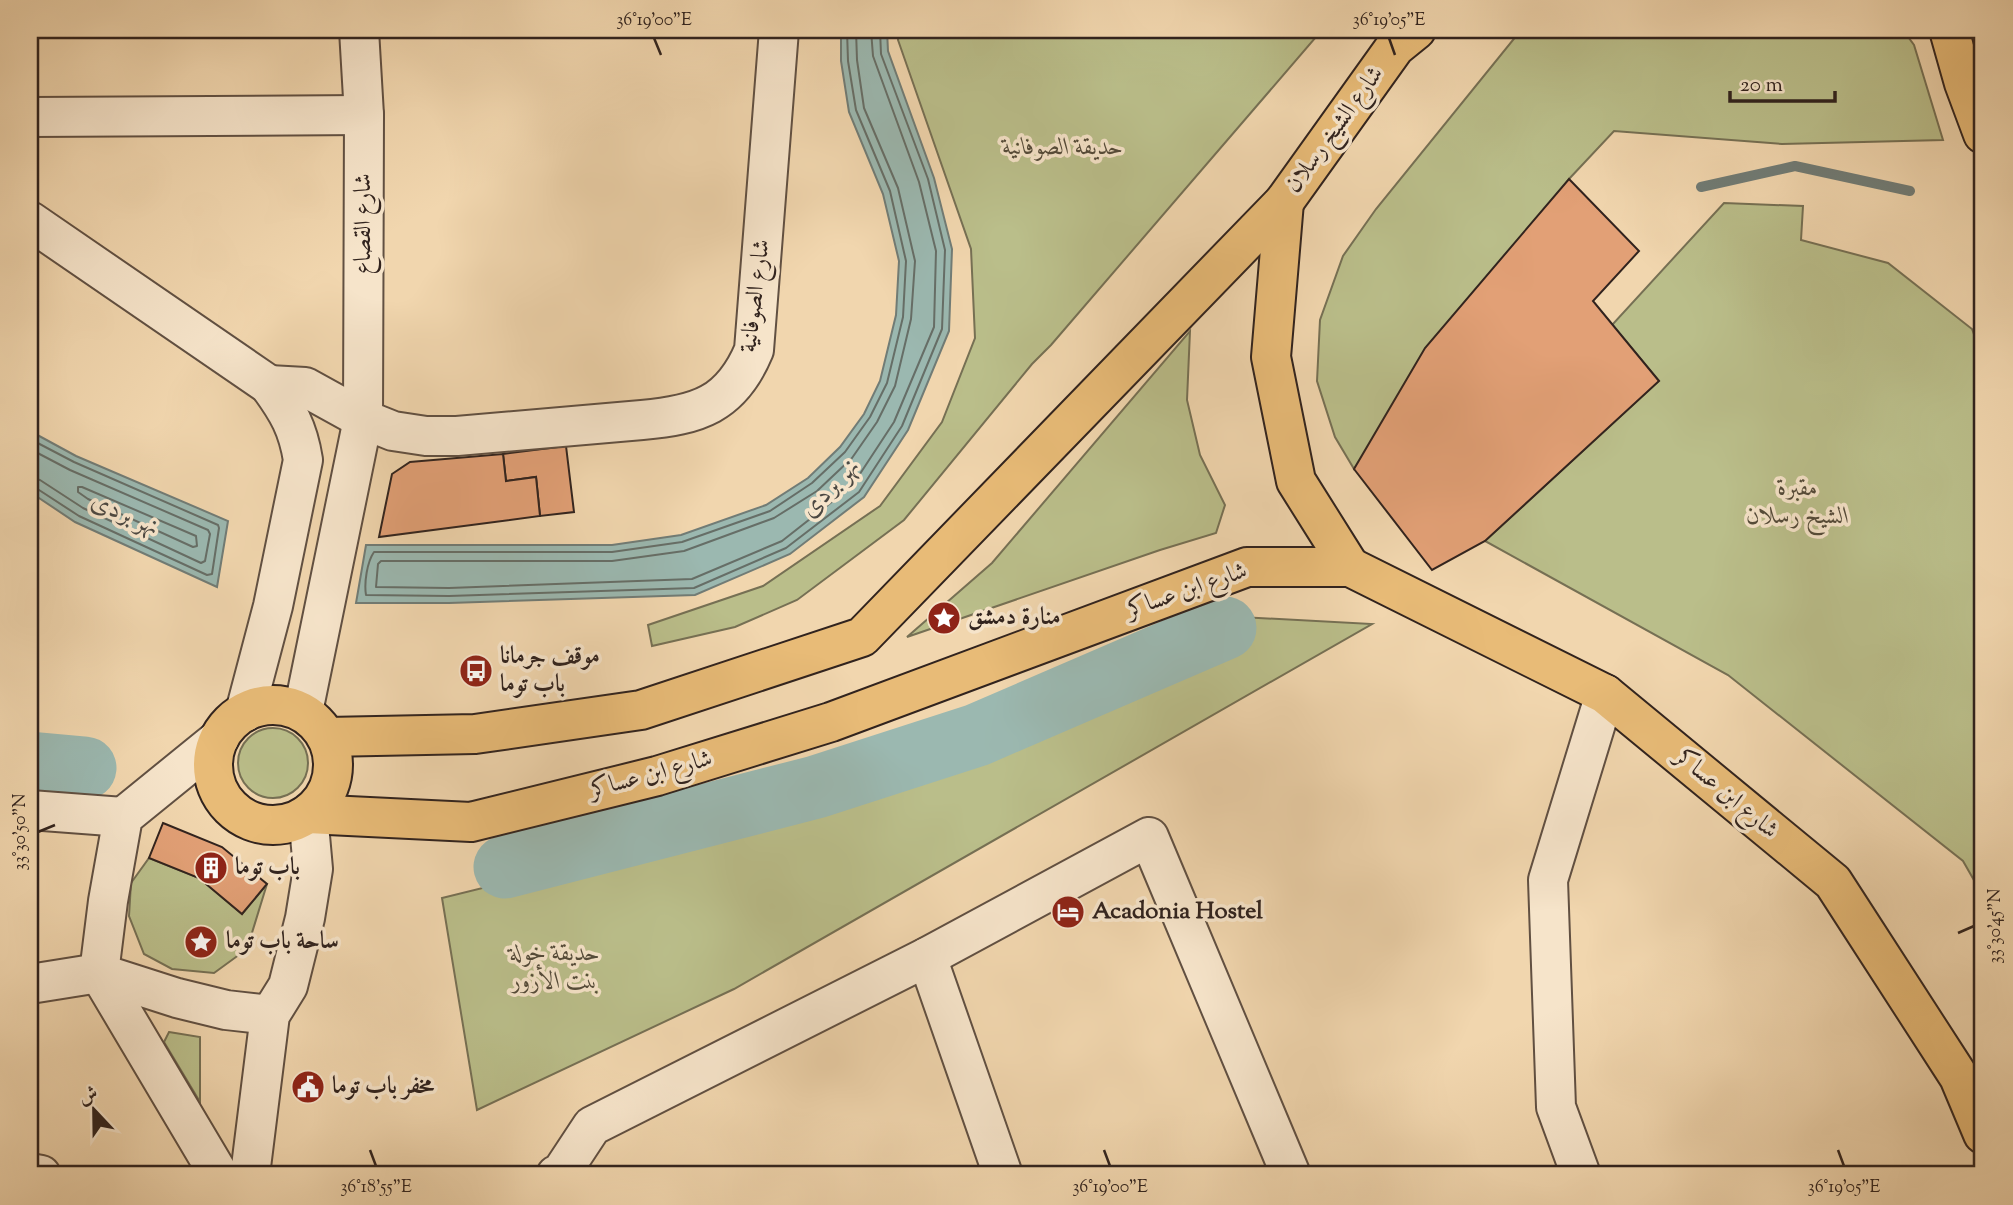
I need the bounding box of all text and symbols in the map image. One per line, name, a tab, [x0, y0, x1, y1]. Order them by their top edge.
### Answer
text: 36°19'00"E	[616, 8, 692, 34]
text: 36°19'05"E	[1353, 8, 1426, 34]
street label: شارع الشيخ رسلان	[1277, 59, 1394, 202]
scale bar	[1730, 60, 1834, 104]
text: 20 m	[1740, 71, 1783, 101]
park label: حديقة الصوفانية	[1001, 131, 1123, 165]
street label: شارع القصاع	[347, 173, 382, 275]
street label: شارع الصوفانية	[732, 237, 781, 355]
water label: نهر بردى	[793, 449, 869, 527]
park label: مقبرة الشيخ رسلان	[1747, 472, 1849, 536]
water label: نهر بردى	[85, 483, 165, 547]
street label: شارع ابن عساكر	[1119, 554, 1252, 629]
place icon: منارة دمشق	[925, 599, 963, 637]
place label: منارة دمشق	[968, 601, 1061, 635]
place label: موقف جرمانا باب توما	[500, 640, 600, 702]
bus stop icon: موقف جرمانا باب توما	[457, 652, 495, 690]
street label: شارع ابن عساكر	[1664, 739, 1785, 848]
street label: شارع ابن عساكر	[583, 742, 716, 809]
text: 33°30'50"N	[8, 793, 34, 871]
building icon: باب توما	[192, 849, 230, 887]
place label: باب توما	[235, 851, 300, 885]
text: 33°30'45"N	[1983, 888, 2009, 964]
hotel icon: Acadonia Hostel	[1049, 893, 1087, 931]
place label: Acadonia Hostel	[1092, 895, 1263, 929]
place icon: ساحة باب توما	[182, 923, 220, 961]
place label: ساحة باب توما	[226, 925, 339, 959]
park label: حديقة خولة بنت الأزور	[507, 937, 600, 999]
public building icon: مخفر باب توما	[289, 1068, 327, 1106]
place label: مخفر باب توما	[332, 1070, 434, 1104]
north arrow	[60, 1076, 130, 1146]
text: ش	[75, 1081, 102, 1113]
text: 36°18'55"E	[340, 1175, 412, 1201]
text: 36°19'00"E	[1072, 1175, 1148, 1201]
text: 36°19'05"E	[1808, 1175, 1881, 1201]

